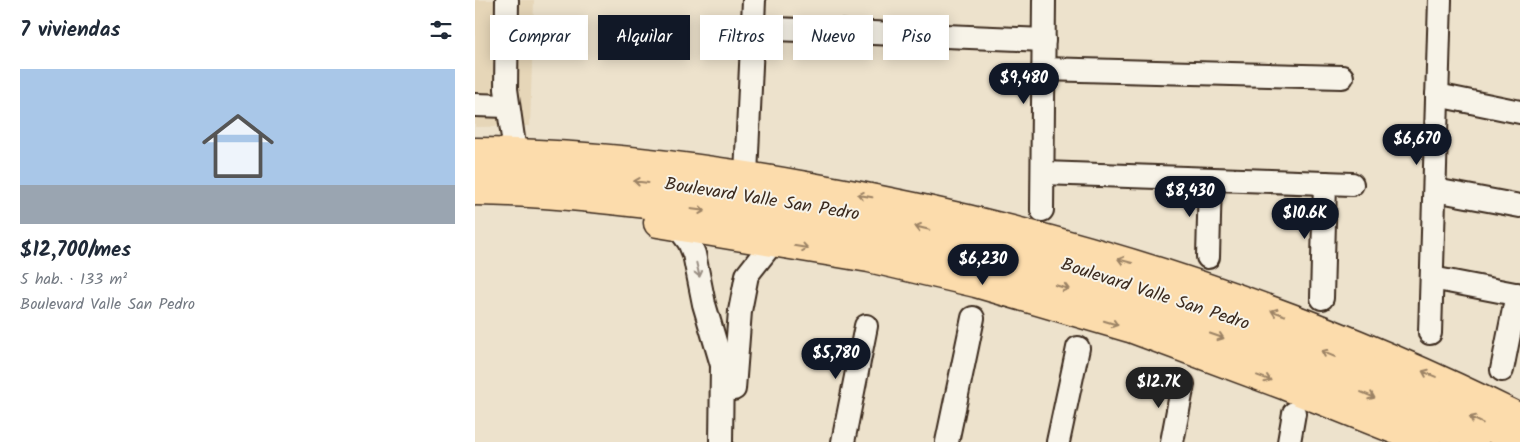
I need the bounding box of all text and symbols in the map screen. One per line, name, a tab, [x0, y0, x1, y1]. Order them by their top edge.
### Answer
text: 7 viviendas	[20, 14, 120, 47]
chip: Comprar	[490, 15, 588, 60]
chip: Alquilar	[598, 15, 690, 60]
chip: Filtros	[700, 15, 783, 60]
chip: Nuevo	[793, 15, 873, 60]
chip: Piso	[883, 15, 949, 60]
icon: filters	[427, 16, 455, 44]
pin: $9,480	[983, 62, 1065, 105]
text: $9,480	[1000, 66, 1048, 91]
icon: home	[193, 101, 283, 191]
pin: $6,670	[1376, 124, 1458, 166]
text: $6,670	[1394, 127, 1440, 152]
street label: Boulevard Valle San Pedro	[662, 170, 862, 230]
one-way arrow	[634, 176, 650, 186]
pin: $8,430	[1149, 176, 1231, 218]
text: $8,430	[1166, 179, 1214, 204]
one-way arrow	[858, 190, 874, 200]
pin: $10.6K	[1264, 198, 1346, 240]
text: $10.6K	[1283, 201, 1327, 226]
one-way arrow	[689, 205, 705, 215]
one-way arrow	[915, 223, 931, 232]
text: $12,700/mes	[20, 234, 131, 267]
one-way arrow	[793, 242, 809, 252]
pin: $6,230	[942, 244, 1024, 286]
text: $6,230	[959, 247, 1007, 272]
street label: Boulevard Valle San Pedro	[1057, 251, 1253, 339]
one-way arrow	[1117, 255, 1133, 265]
one-way arrow	[694, 261, 703, 277]
text: 5 hab. · 133 m²	[20, 267, 127, 292]
one-way arrow	[1053, 282, 1069, 292]
text: Boulevard Valle San Pedro	[20, 292, 195, 317]
one-way arrow	[1271, 308, 1287, 317]
one-way arrow	[1103, 318, 1119, 328]
one-way arrow	[1208, 332, 1224, 341]
pin: $5,780	[795, 338, 877, 380]
text: $5,780	[813, 341, 859, 366]
one-way arrow	[1321, 349, 1336, 359]
pin: $12.7K	[1118, 366, 1200, 409]
one-way arrow	[1422, 369, 1437, 379]
text: $12.7K	[1137, 370, 1181, 395]
one-way arrow	[1256, 374, 1271, 383]
one-way arrow	[1360, 390, 1375, 400]
one-way arrow	[1469, 415, 1484, 424]

